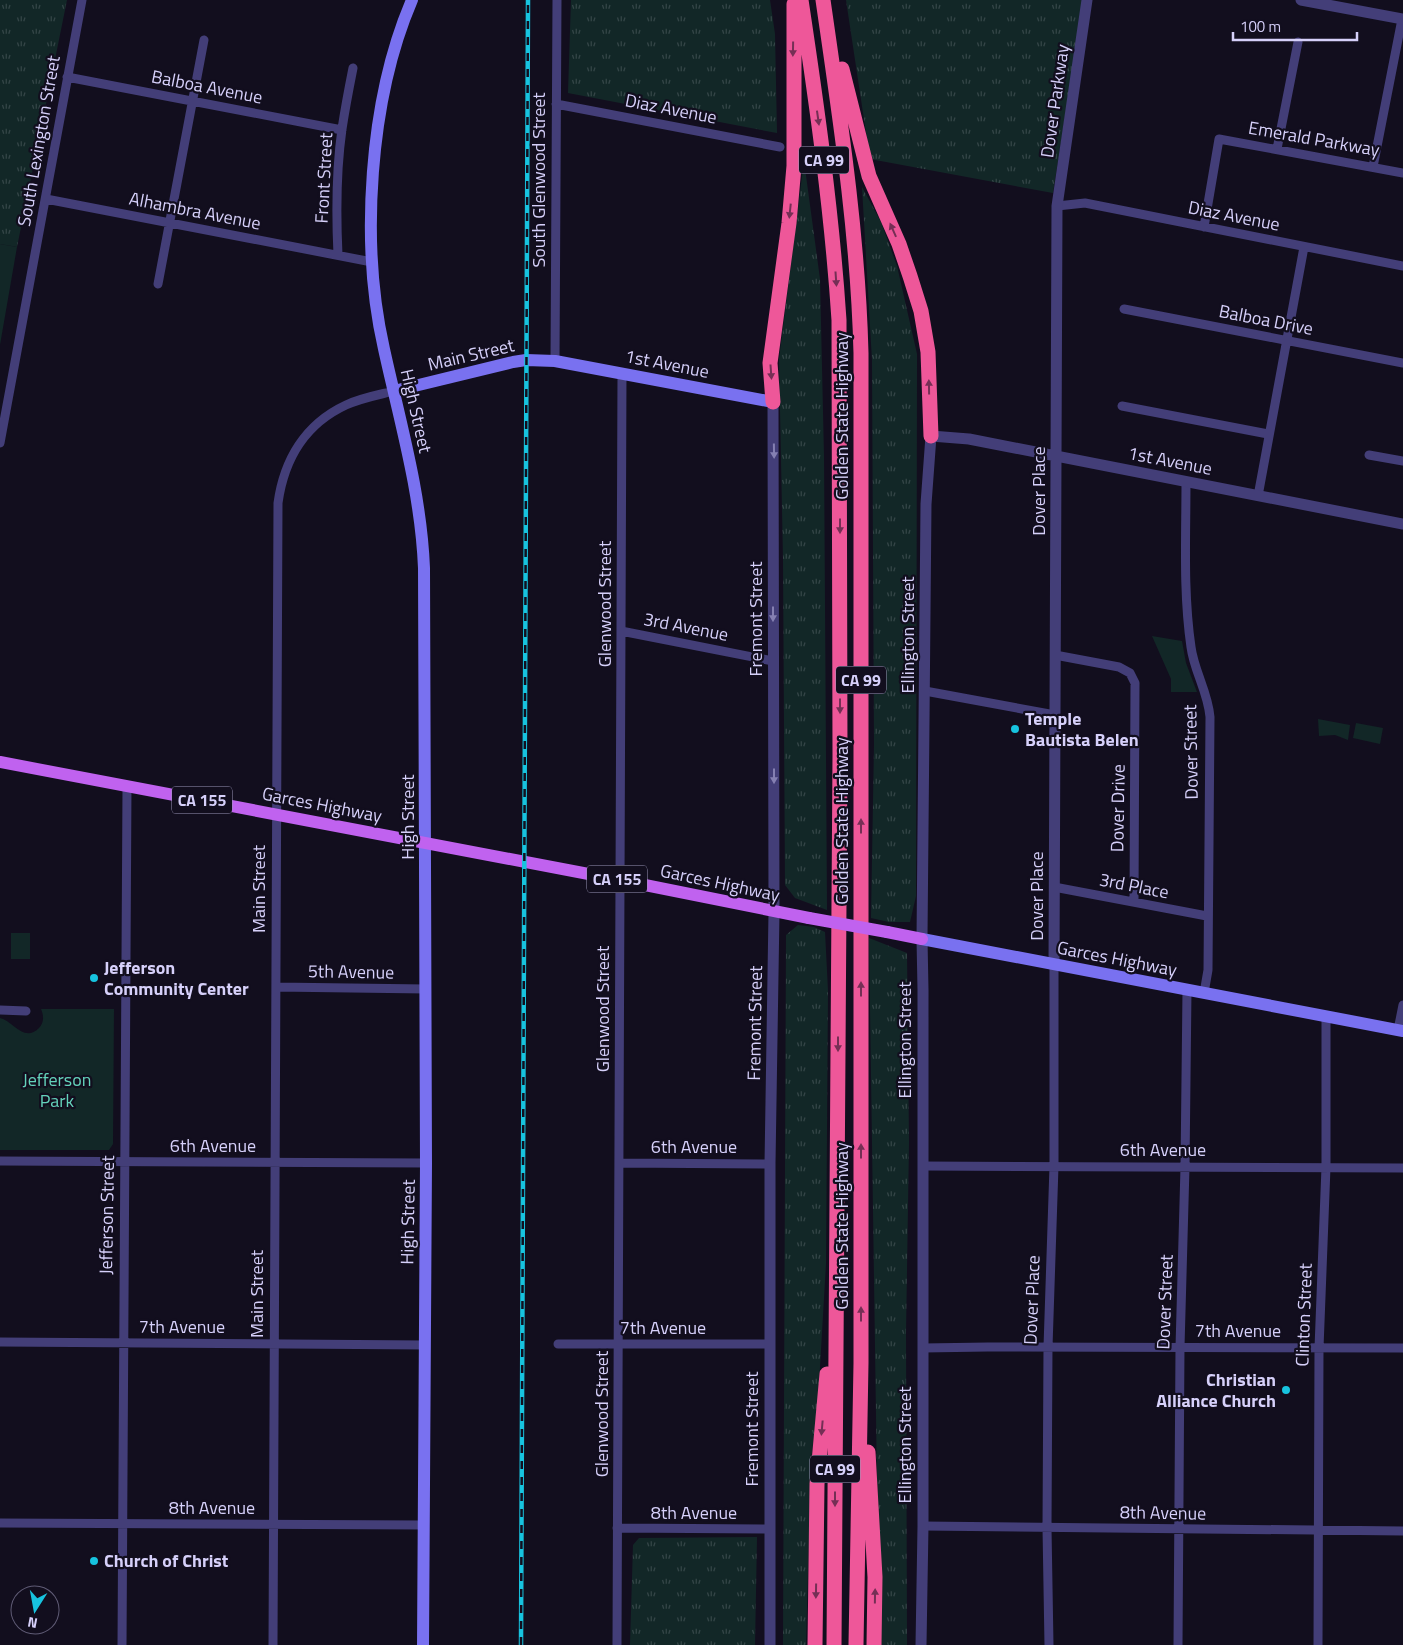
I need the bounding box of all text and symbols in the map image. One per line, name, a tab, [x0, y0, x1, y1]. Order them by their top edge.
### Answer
scale bar	[1233, 10, 1357, 42]
text: 100 m	[1240, 15, 1281, 38]
one-way arrow	[789, 41, 797, 57]
street label: Dover Parkway	[1033, 42, 1076, 159]
street label: South Lexington Street	[10, 53, 67, 229]
street label: Balboa Avenue	[149, 63, 265, 110]
street label: Diaz Avenue	[623, 86, 719, 131]
street label: South Glenwood Street	[525, 92, 552, 268]
one-way arrow	[814, 110, 822, 126]
street label: Emerald Parkway	[1246, 114, 1382, 163]
street label: Front Street	[308, 131, 339, 224]
road number: CA 99	[799, 146, 849, 174]
street label: Alhambra Avenue	[127, 185, 263, 237]
street label: Diaz Avenue	[1186, 193, 1282, 238]
one-way arrow	[786, 203, 794, 219]
one-way arrow	[888, 223, 896, 237]
one-way arrow	[833, 271, 841, 287]
street label: Balboa Drive	[1217, 297, 1316, 342]
street label: Main Street	[425, 331, 518, 378]
street label: Golden State Highway	[828, 332, 855, 500]
street label: 1st Avenue	[623, 342, 711, 385]
one-way arrow	[767, 364, 775, 380]
street label: High Street	[394, 366, 439, 456]
one-way arrow	[925, 379, 933, 395]
street label: 1st Avenue	[1126, 439, 1214, 482]
one-way arrow	[770, 443, 778, 459]
street label: Dover Place	[1025, 446, 1052, 536]
one-way arrow	[836, 518, 844, 534]
street label: Glenwood Street	[591, 540, 618, 667]
street label: Fremont Street	[742, 561, 769, 677]
street label: Ellington Street	[894, 576, 921, 693]
street label: 3rd Avenue	[641, 605, 731, 648]
one-way arrow	[769, 606, 777, 622]
road number: CA 99	[836, 666, 886, 694]
one-way arrow	[836, 698, 844, 714]
street label: Dover Street	[1176, 704, 1205, 800]
place label: Temple Bautista Belen	[1025, 705, 1139, 753]
marker: Temple Bautista Belen	[1009, 723, 1021, 735]
street label: Golden State Highway	[828, 737, 855, 905]
street label: Dover Drive	[1103, 764, 1132, 852]
one-way arrow	[770, 768, 778, 784]
street label: High Street	[394, 774, 421, 860]
street label: Garces Highway	[260, 780, 385, 829]
road number: CA 155	[172, 786, 232, 814]
one-way arrow	[857, 818, 865, 834]
street label: Main Street	[245, 844, 272, 933]
street label: Dover Place	[1023, 851, 1050, 941]
street label: Garces Highway	[658, 857, 783, 908]
road number: CA 155	[587, 866, 647, 892]
street label: 3rd Place	[1097, 866, 1171, 905]
street label: Garces Highway	[1055, 934, 1180, 983]
street label: Glenwood Street	[589, 945, 616, 1072]
place label: Jefferson Community Center	[104, 954, 249, 1002]
street label: 5th Avenue	[308, 957, 394, 986]
street label: Fremont Street	[740, 965, 769, 1081]
marker: Jefferson Community Center	[88, 972, 100, 984]
one-way arrow	[857, 981, 865, 997]
street label: Ellington Street	[891, 981, 918, 1098]
one-way arrow	[834, 1036, 842, 1052]
park label: Jefferson Park	[23, 1066, 91, 1114]
street label: 6th Avenue	[170, 1132, 256, 1159]
street label: 6th Avenue	[651, 1133, 737, 1160]
street label: 6th Avenue	[1120, 1136, 1206, 1163]
street label: Golden State Highway	[828, 1142, 855, 1310]
one-way arrow	[857, 1143, 865, 1159]
street label: Jefferson Street	[92, 1154, 121, 1275]
street label: High Street	[393, 1178, 422, 1265]
street label: Main Street	[243, 1249, 270, 1338]
street label: Dover Street	[1149, 1253, 1180, 1350]
street label: Dover Place	[1016, 1255, 1047, 1345]
street label: Clinton Street	[1288, 1262, 1319, 1367]
one-way arrow	[857, 1306, 865, 1322]
street label: 7th Avenue	[139, 1313, 225, 1340]
street label: 7th Avenue	[620, 1314, 706, 1341]
street label: 7th Avenue	[1195, 1317, 1281, 1344]
street label: Glenwood Street	[588, 1350, 615, 1477]
place label: Christian Alliance Church	[1156, 1366, 1276, 1414]
street label: Fremont Street	[738, 1371, 765, 1487]
marker: Christian Alliance Church	[1280, 1384, 1292, 1396]
street label: Ellington Street	[891, 1386, 918, 1503]
one-way arrow	[818, 1421, 826, 1437]
road number: CA 99	[810, 1456, 860, 1482]
one-way arrow	[831, 1491, 839, 1507]
street label: 8th Avenue	[169, 1494, 255, 1521]
street label: 8th Avenue	[1120, 1498, 1206, 1527]
street label: 8th Avenue	[651, 1499, 737, 1526]
place label: Church of Christ	[104, 1547, 229, 1574]
marker: Church of Christ	[88, 1555, 100, 1567]
one-way arrow	[812, 1583, 820, 1599]
north arrow	[10, 1585, 60, 1635]
one-way arrow	[871, 1588, 879, 1604]
text: N	[26, 1612, 39, 1634]

